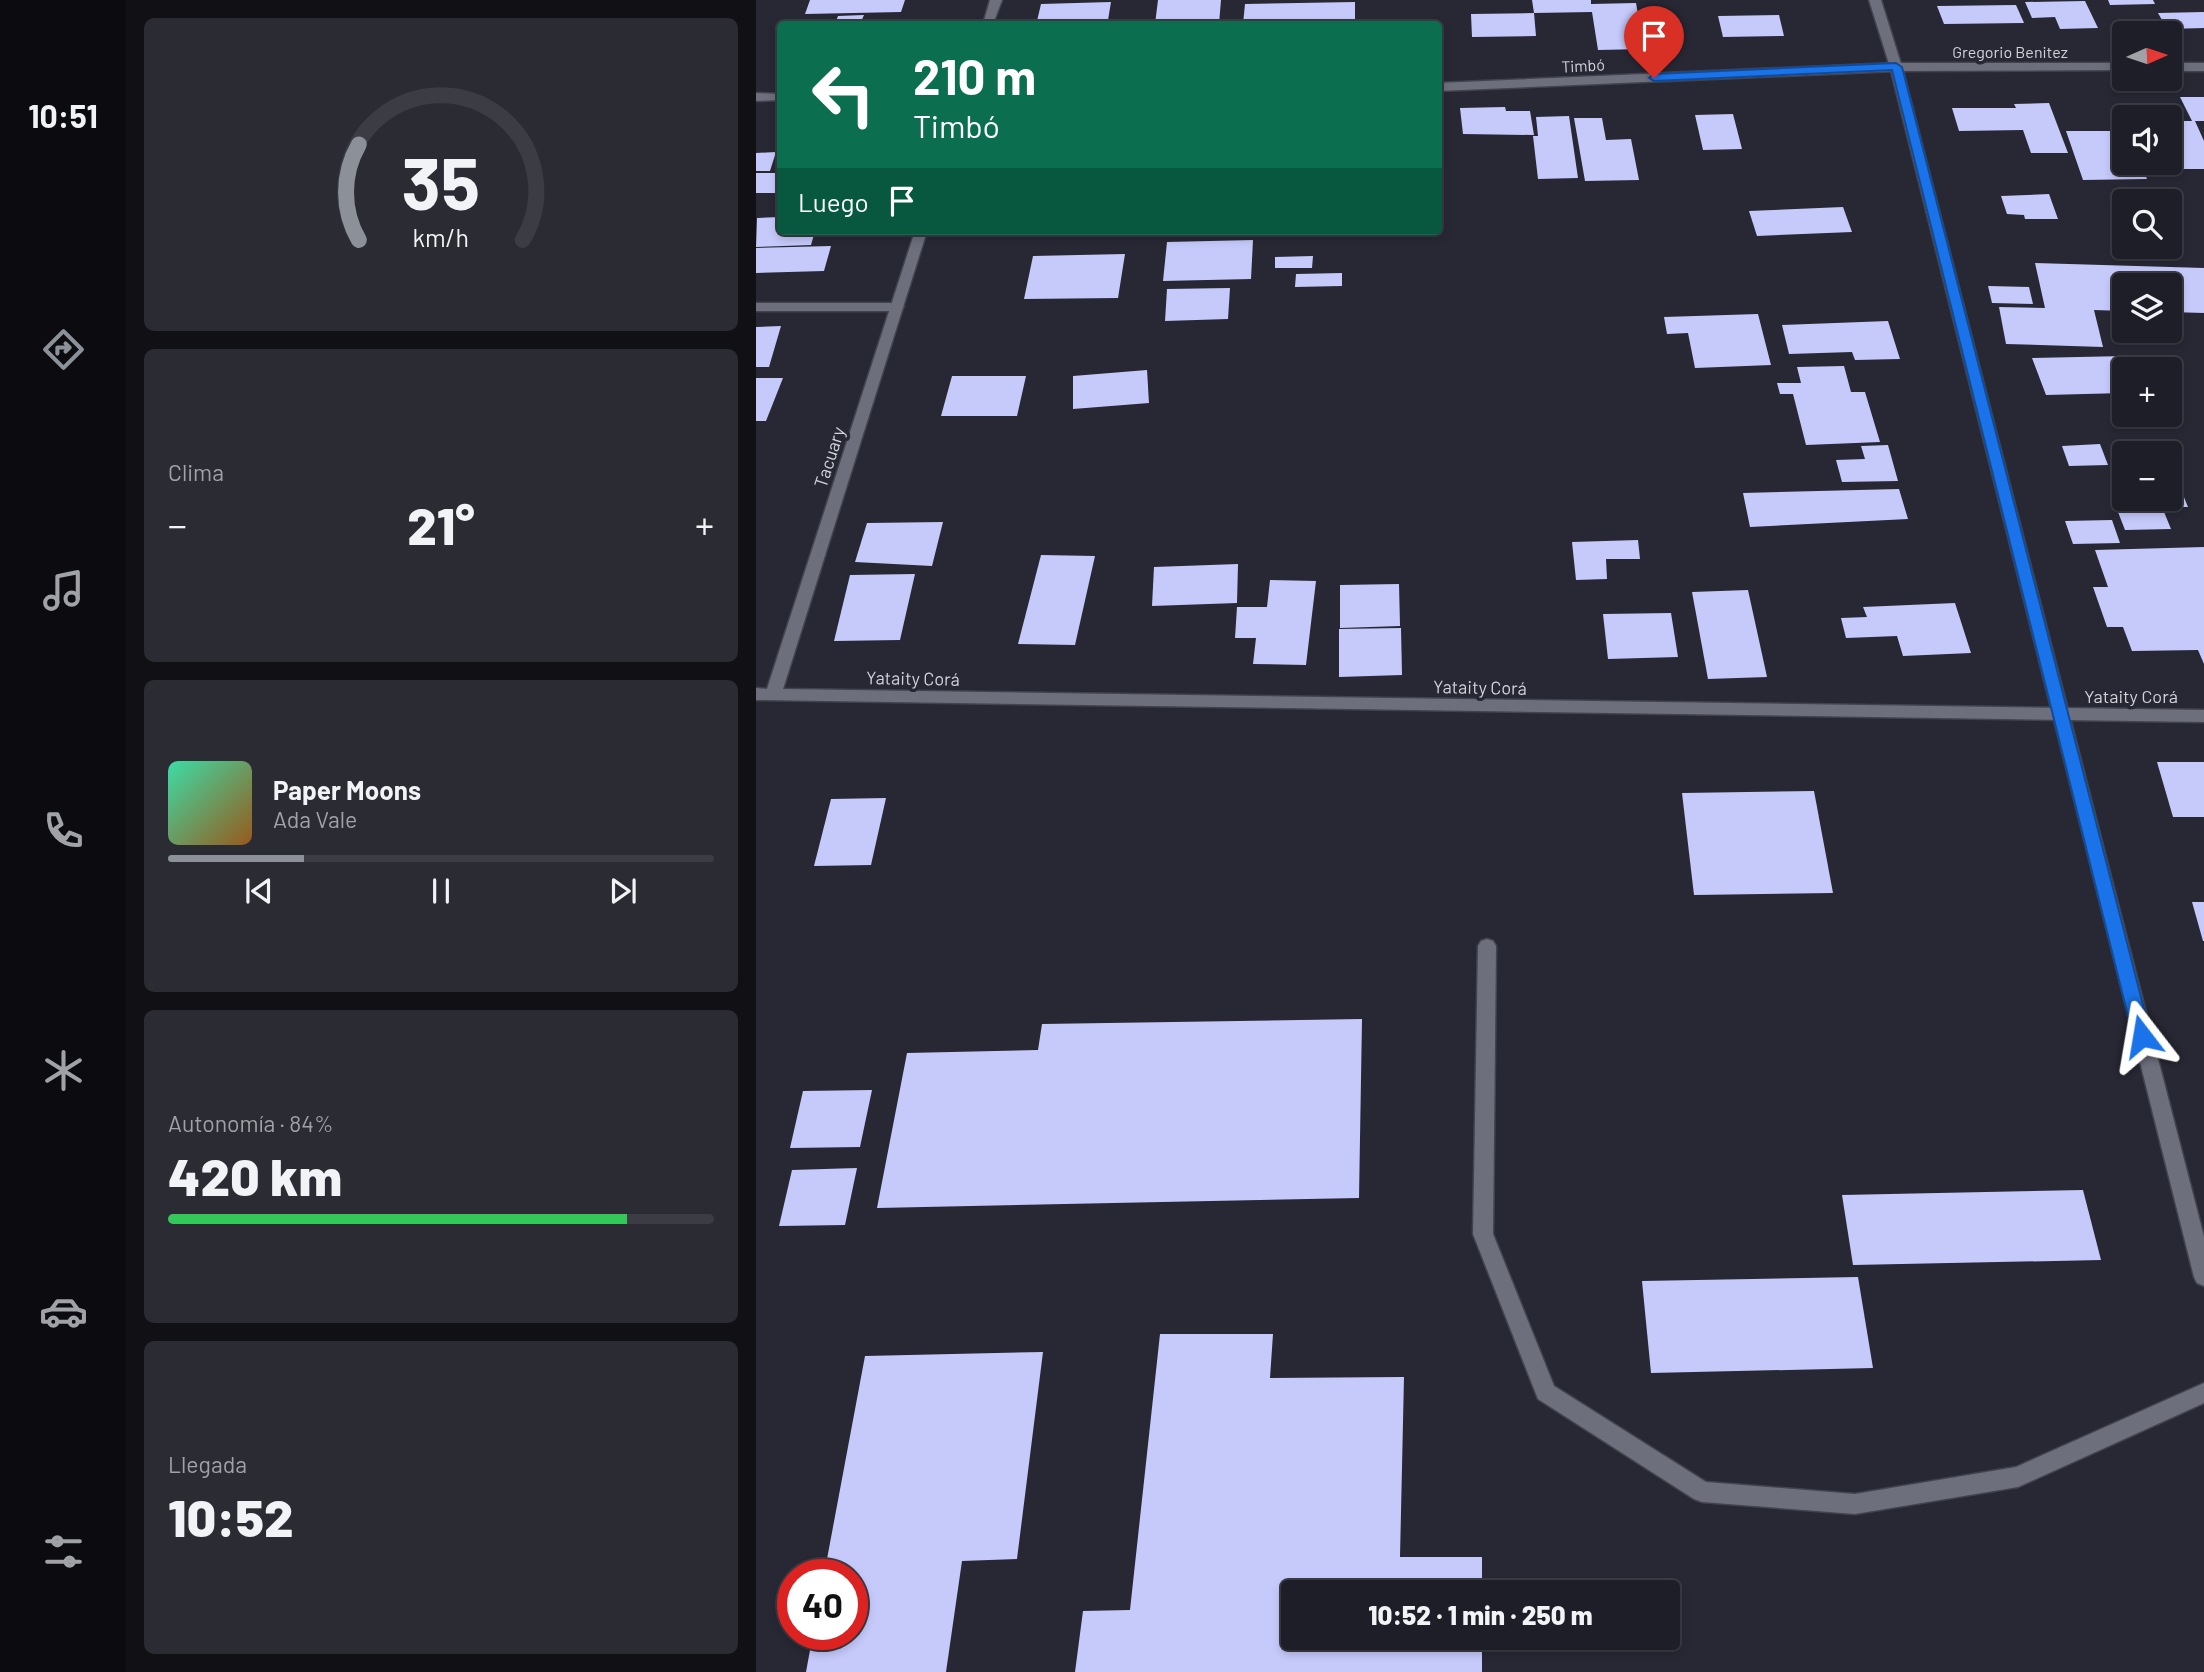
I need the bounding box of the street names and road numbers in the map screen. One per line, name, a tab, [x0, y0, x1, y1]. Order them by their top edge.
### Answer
street label: Gregorio Benitez	[1952, 42, 2068, 61]
street label: Timbó	[1561, 54, 1605, 76]
street label: Tacuary	[809, 424, 849, 490]
street label: Yataity Corá	[866, 666, 960, 690]
street label: Yataity Corá	[1433, 675, 1527, 699]
street label: Yataity Corá	[2084, 685, 2178, 707]

